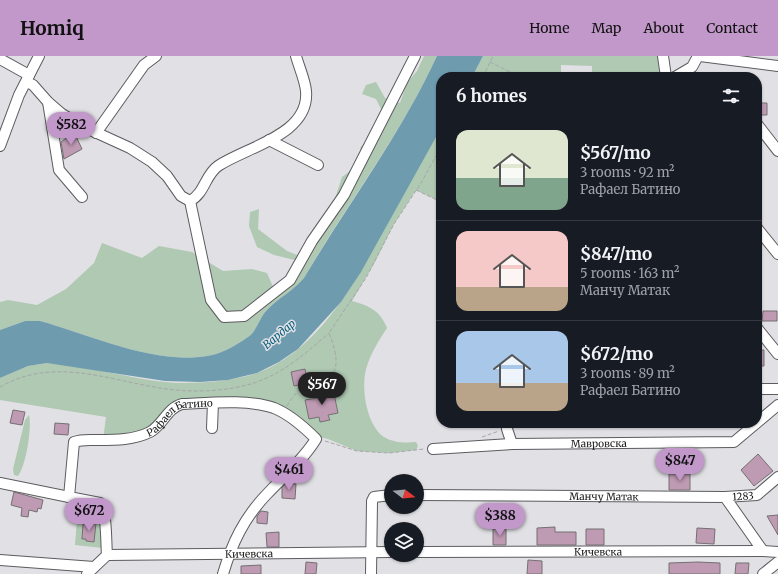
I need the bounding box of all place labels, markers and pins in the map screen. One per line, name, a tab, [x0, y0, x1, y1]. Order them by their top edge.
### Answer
pin: $582	[47, 112, 95, 146]
pin: $567	[298, 372, 346, 406]
pin: $847	[656, 448, 704, 482]
pin: $461	[265, 457, 313, 491]
pin: $672	[65, 498, 113, 532]
pin: $388	[476, 503, 524, 537]

